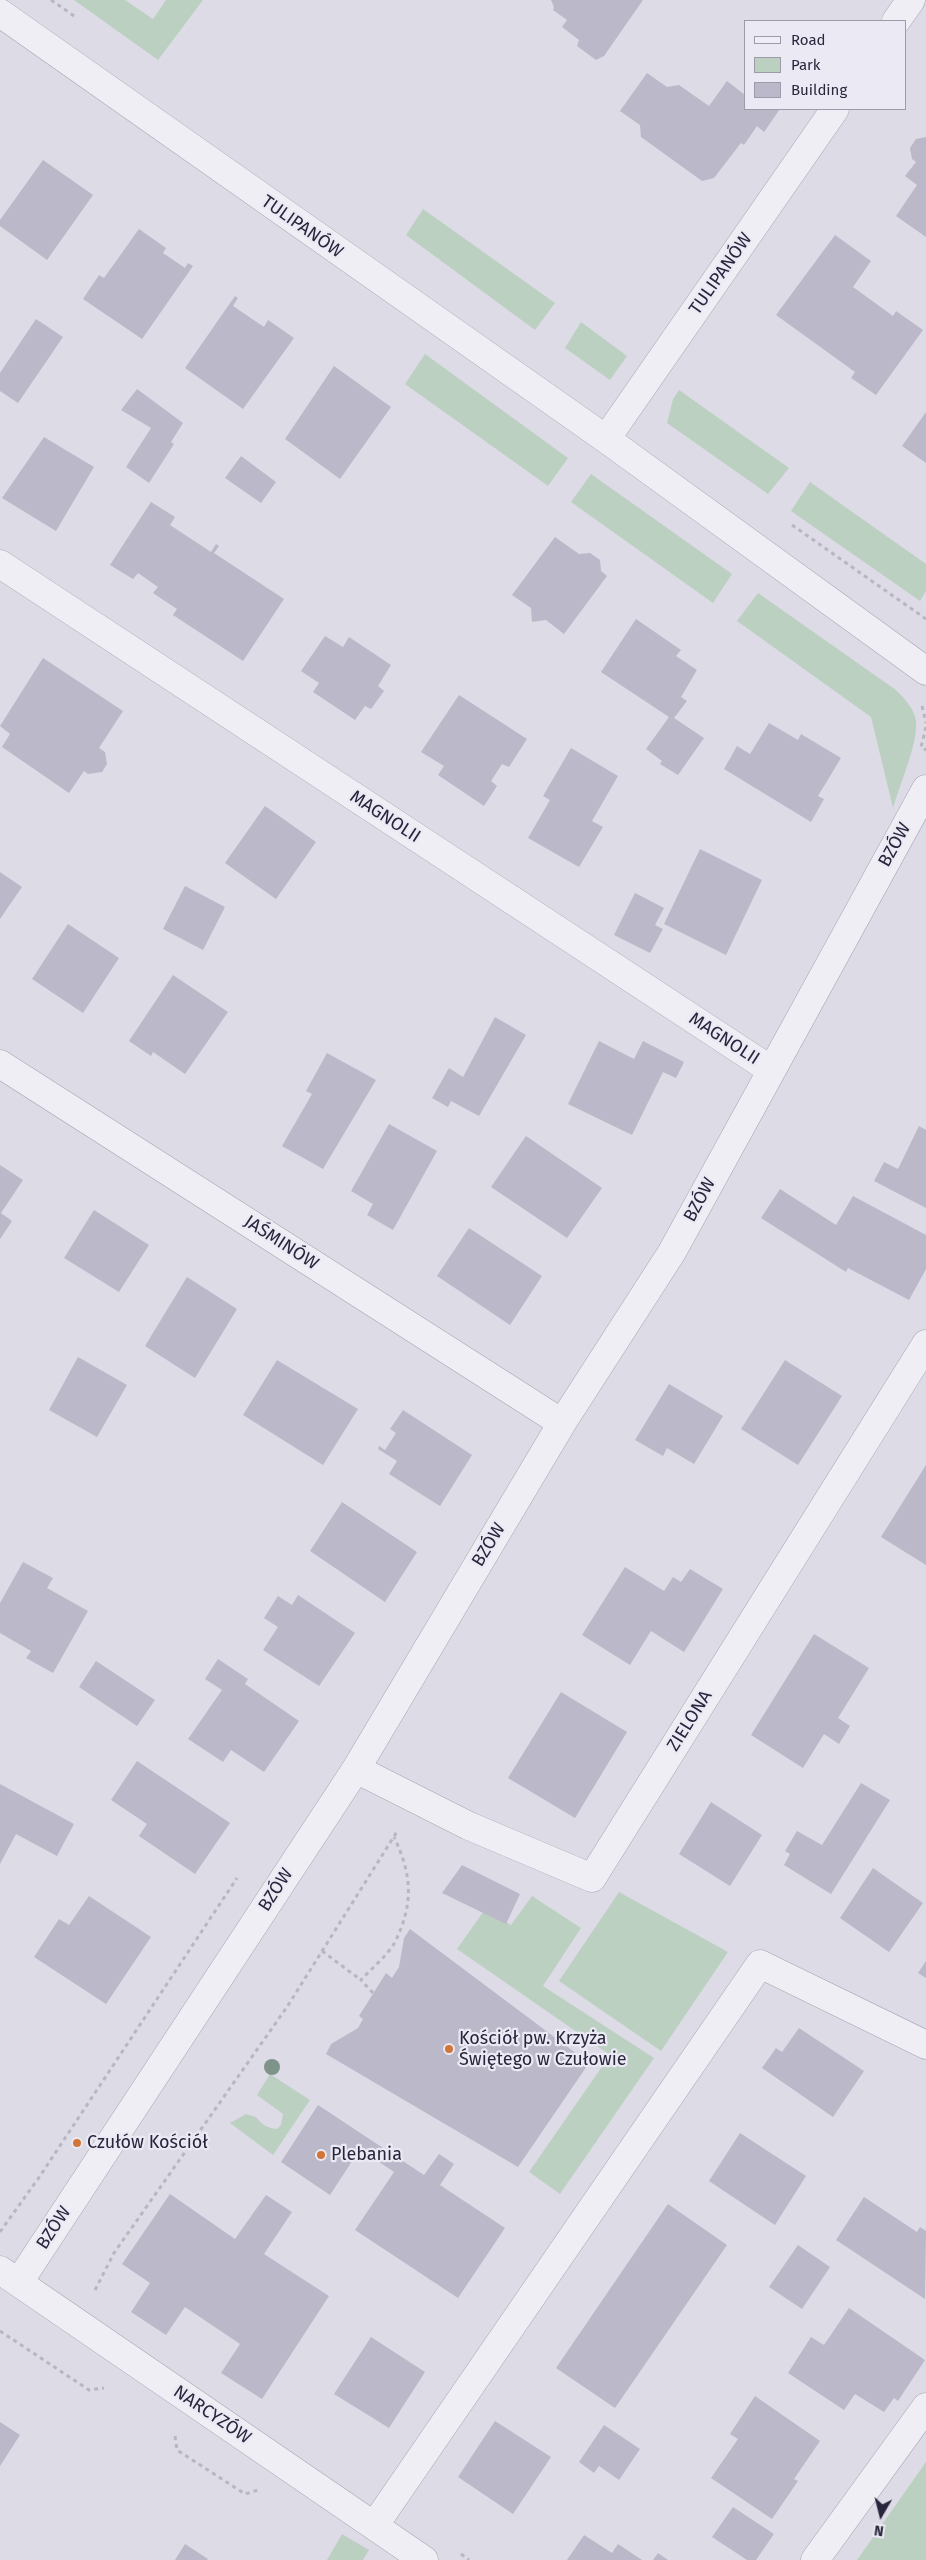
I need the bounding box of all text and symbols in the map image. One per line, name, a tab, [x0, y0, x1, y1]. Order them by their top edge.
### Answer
legend	[744, 20, 906, 110]
text: Road	[791, 31, 826, 49]
text: Park	[791, 56, 821, 74]
text: Building	[791, 81, 847, 99]
street label: TULIPANÓW	[257, 191, 347, 263]
street label: TULIPANÓW	[685, 229, 757, 319]
street label: MAGNOLII	[346, 786, 424, 848]
street label: BZÓW	[874, 819, 916, 871]
street label: MAGNOLII	[685, 1008, 763, 1070]
street label: BZÓW	[679, 1174, 721, 1226]
street label: JAŚMINÓW	[240, 1211, 322, 1275]
street label: BZÓW	[468, 1519, 510, 1571]
street label: ZIELONA	[663, 1687, 717, 1755]
street label: BZÓW	[254, 1864, 298, 1916]
place label: Kościół pw. Krzyża Świętego w Czułowie	[459, 2028, 627, 2070]
marker: Kościół pw. Krzyża Świętego w Czułowie	[443, 2043, 455, 2055]
place label: Czułów Kościół	[87, 2132, 208, 2154]
marker: Czułów Kościół	[71, 2137, 83, 2149]
place label: Plebania	[331, 2144, 402, 2166]
marker: Plebania	[315, 2149, 327, 2161]
street label: BZÓW	[32, 2202, 76, 2254]
street label: NARCYZÓW	[169, 2381, 255, 2449]
north arrow	[856, 2490, 906, 2540]
text: N	[873, 2521, 885, 2539]

